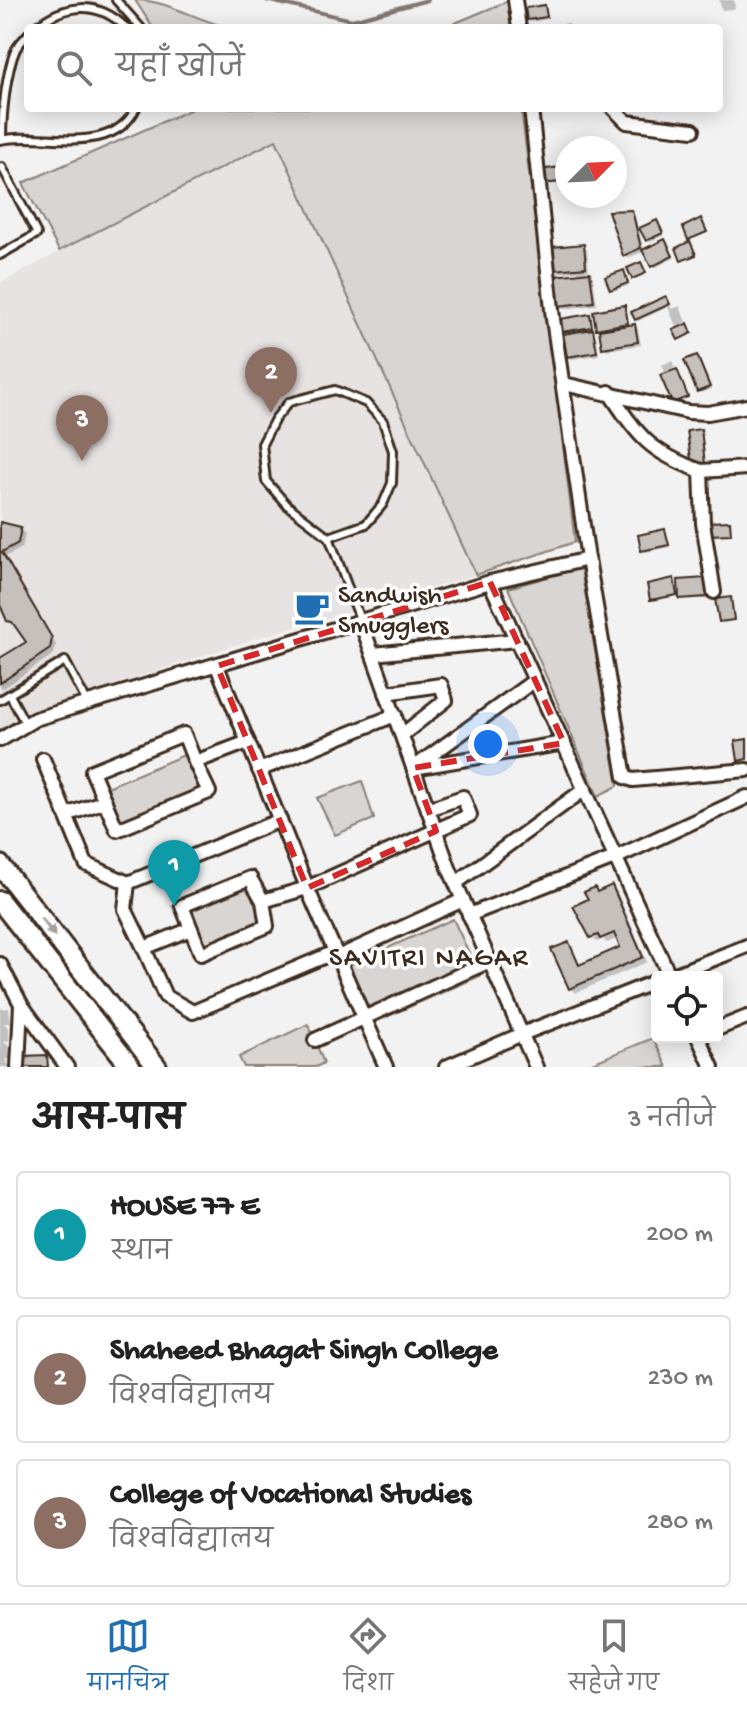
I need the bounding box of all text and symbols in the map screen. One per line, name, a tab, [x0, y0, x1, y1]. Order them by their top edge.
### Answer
search box	[24, 24, 723, 112]
icon: search	[52, 46, 96, 90]
text: यहाँ खोजें	[116, 53, 244, 88]
north arrow	[555, 136, 627, 208]
pin: 2	[245, 347, 297, 413]
pin: 3	[56, 395, 108, 461]
place label: Sandwish Smugglers	[338, 582, 450, 643]
cafe icon: Sandwish Smugglers	[293, 589, 331, 627]
your location	[468, 724, 508, 764]
pin: 1	[148, 840, 200, 906]
one-way arrow	[39, 917, 56, 937]
district label: SAVITRI NAGAR	[329, 943, 529, 976]
map controls	[651, 971, 723, 1043]
button: locate	[651, 971, 723, 1043]
text: आस-पास	[32, 1102, 184, 1142]
text: 3 नतीजे	[628, 1106, 715, 1137]
text: HOUSE 77 E	[110, 1191, 259, 1226]
text: 1	[55, 1220, 65, 1251]
text: 200 m	[646, 1220, 713, 1251]
text: स्थान	[110, 1239, 172, 1270]
text: Shaheed Bhagat Singh College	[110, 1335, 498, 1370]
text: 2	[54, 1364, 66, 1395]
text: 230 m	[647, 1364, 713, 1395]
text: विश्वविद्यालय	[110, 1383, 273, 1414]
text: College of Vocational Studies	[110, 1479, 471, 1514]
text: 3	[53, 1508, 67, 1539]
text: 280 m	[647, 1508, 713, 1539]
text: विश्वविद्यालय	[110, 1527, 273, 1558]
tab: मानचित्र	[88, 1614, 168, 1707]
tab: दिशा	[343, 1614, 393, 1707]
tab: सहेजे गए	[568, 1614, 659, 1707]

